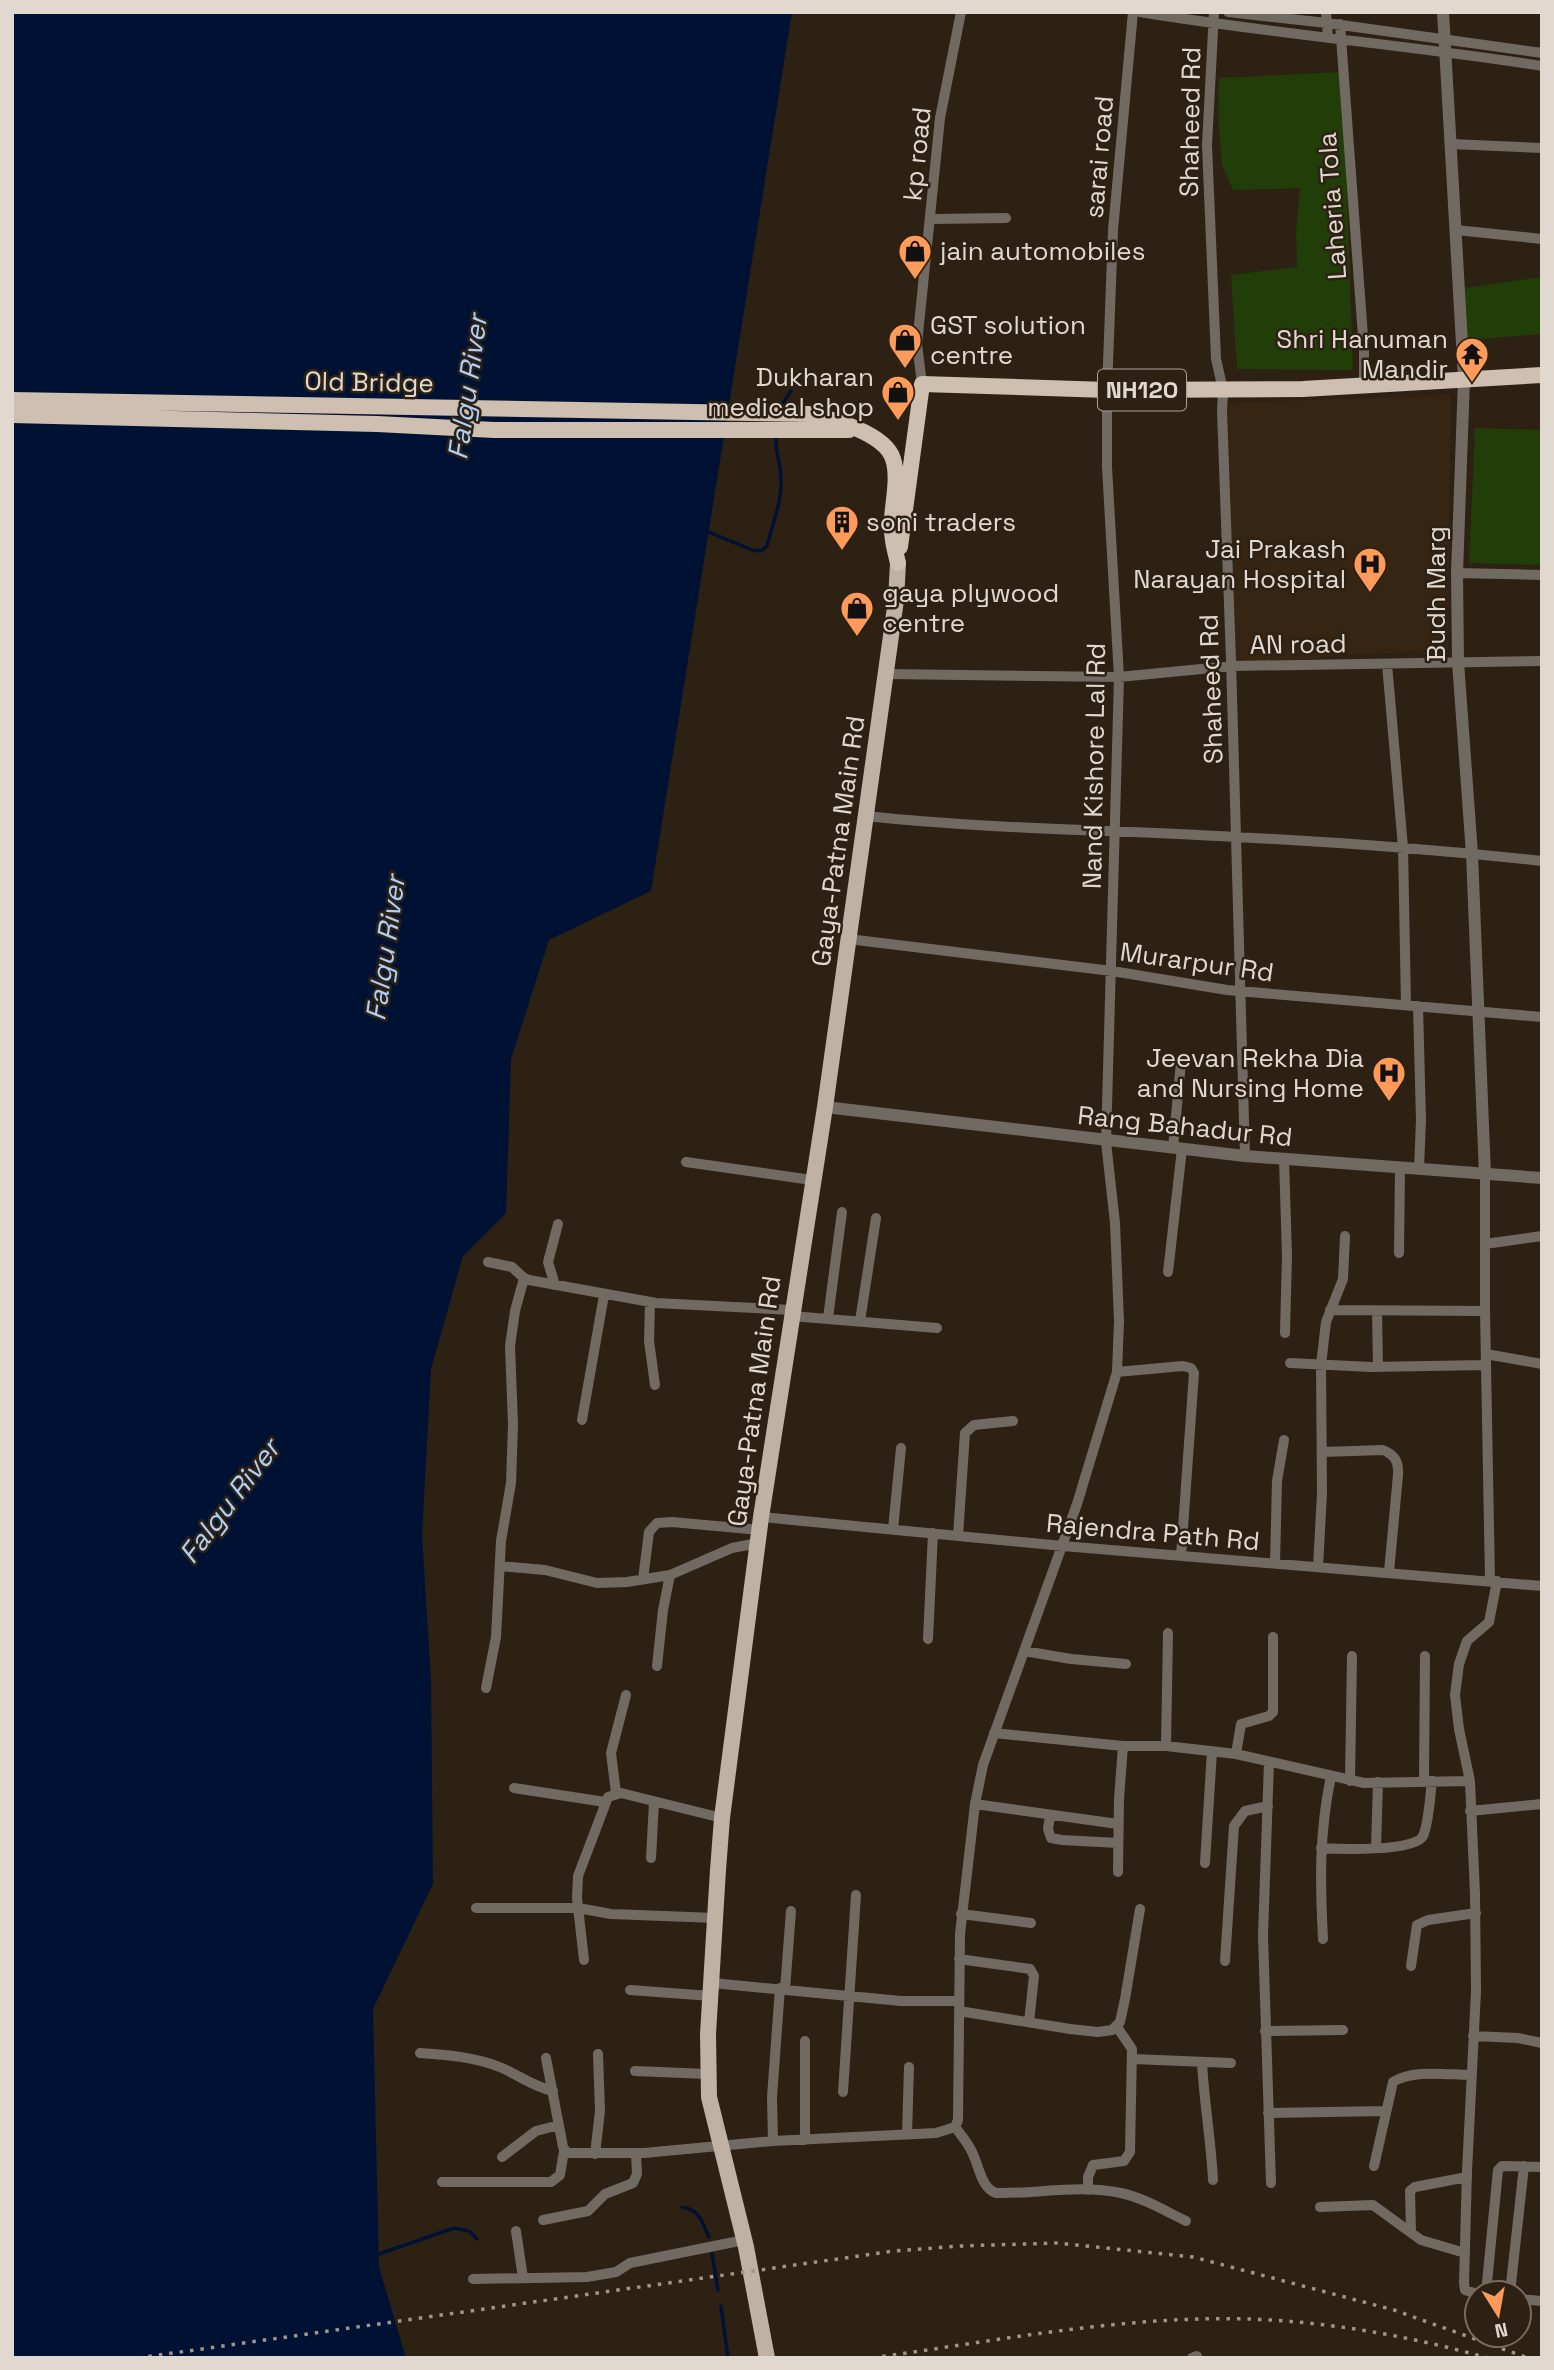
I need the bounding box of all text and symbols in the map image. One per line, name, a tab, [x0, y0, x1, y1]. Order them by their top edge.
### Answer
street label: Shaheed Rd	[1172, 47, 1208, 197]
street label: sarai road	[1077, 94, 1121, 220]
street label: kp road	[895, 105, 939, 203]
street label: Laheria Tola	[1310, 131, 1354, 281]
shop icon: jain automobiles	[896, 232, 934, 281]
place label: jain automobiles	[939, 234, 1145, 268]
place label: GST solution centre	[930, 308, 1086, 372]
water label: Falgu River	[439, 309, 495, 462]
shop icon: GST solution centre	[886, 321, 924, 370]
place label: Shri Hanuman Mandir	[1276, 322, 1448, 386]
temple icon: Shri Hanuman Mandir	[1453, 335, 1491, 384]
place label: Dukharan medical shop	[707, 360, 874, 424]
street label: Old Bridge	[304, 364, 434, 400]
road number: NH120	[1098, 370, 1186, 410]
shop icon: Dukharan medical shop	[879, 373, 917, 422]
building icon: soni traders	[823, 503, 861, 552]
place label: soni traders	[866, 505, 1016, 539]
street label: Budh Marg	[1419, 526, 1453, 662]
place label: Jai Prakash Narayan Hospital	[1133, 532, 1346, 596]
hospital icon: Jai Prakash Narayan Hospital	[1351, 545, 1389, 594]
place label: gaya plywood centre	[882, 576, 1059, 640]
shop icon: gaya plywood centre	[838, 589, 876, 638]
street label: Shaheed Rd	[1191, 613, 1231, 765]
street label: AN road	[1249, 626, 1347, 662]
street label: Nand Kishore Lal Rd	[1075, 643, 1113, 889]
street label: Gaya-Patna Main Rd	[804, 713, 872, 969]
water label: Falgu River	[357, 870, 413, 1023]
street label: Murarpur Rd	[1118, 934, 1276, 990]
place label: Jeevan Rekha Dia and Nursing Home	[1137, 1041, 1364, 1105]
hospital icon: Jeevan Rekha Dia and Nursing Home	[1370, 1054, 1408, 1103]
street label: Rang Bahadur Rd	[1076, 1098, 1294, 1154]
street label: Gaya-Patna Main Rd	[720, 1273, 788, 1529]
water label: Falgu River	[171, 1429, 289, 1570]
street label: Rajendra Path Rd	[1045, 1506, 1261, 1558]
north arrow	[1463, 2279, 1533, 2349]
text: N	[1493, 2317, 1510, 2344]

